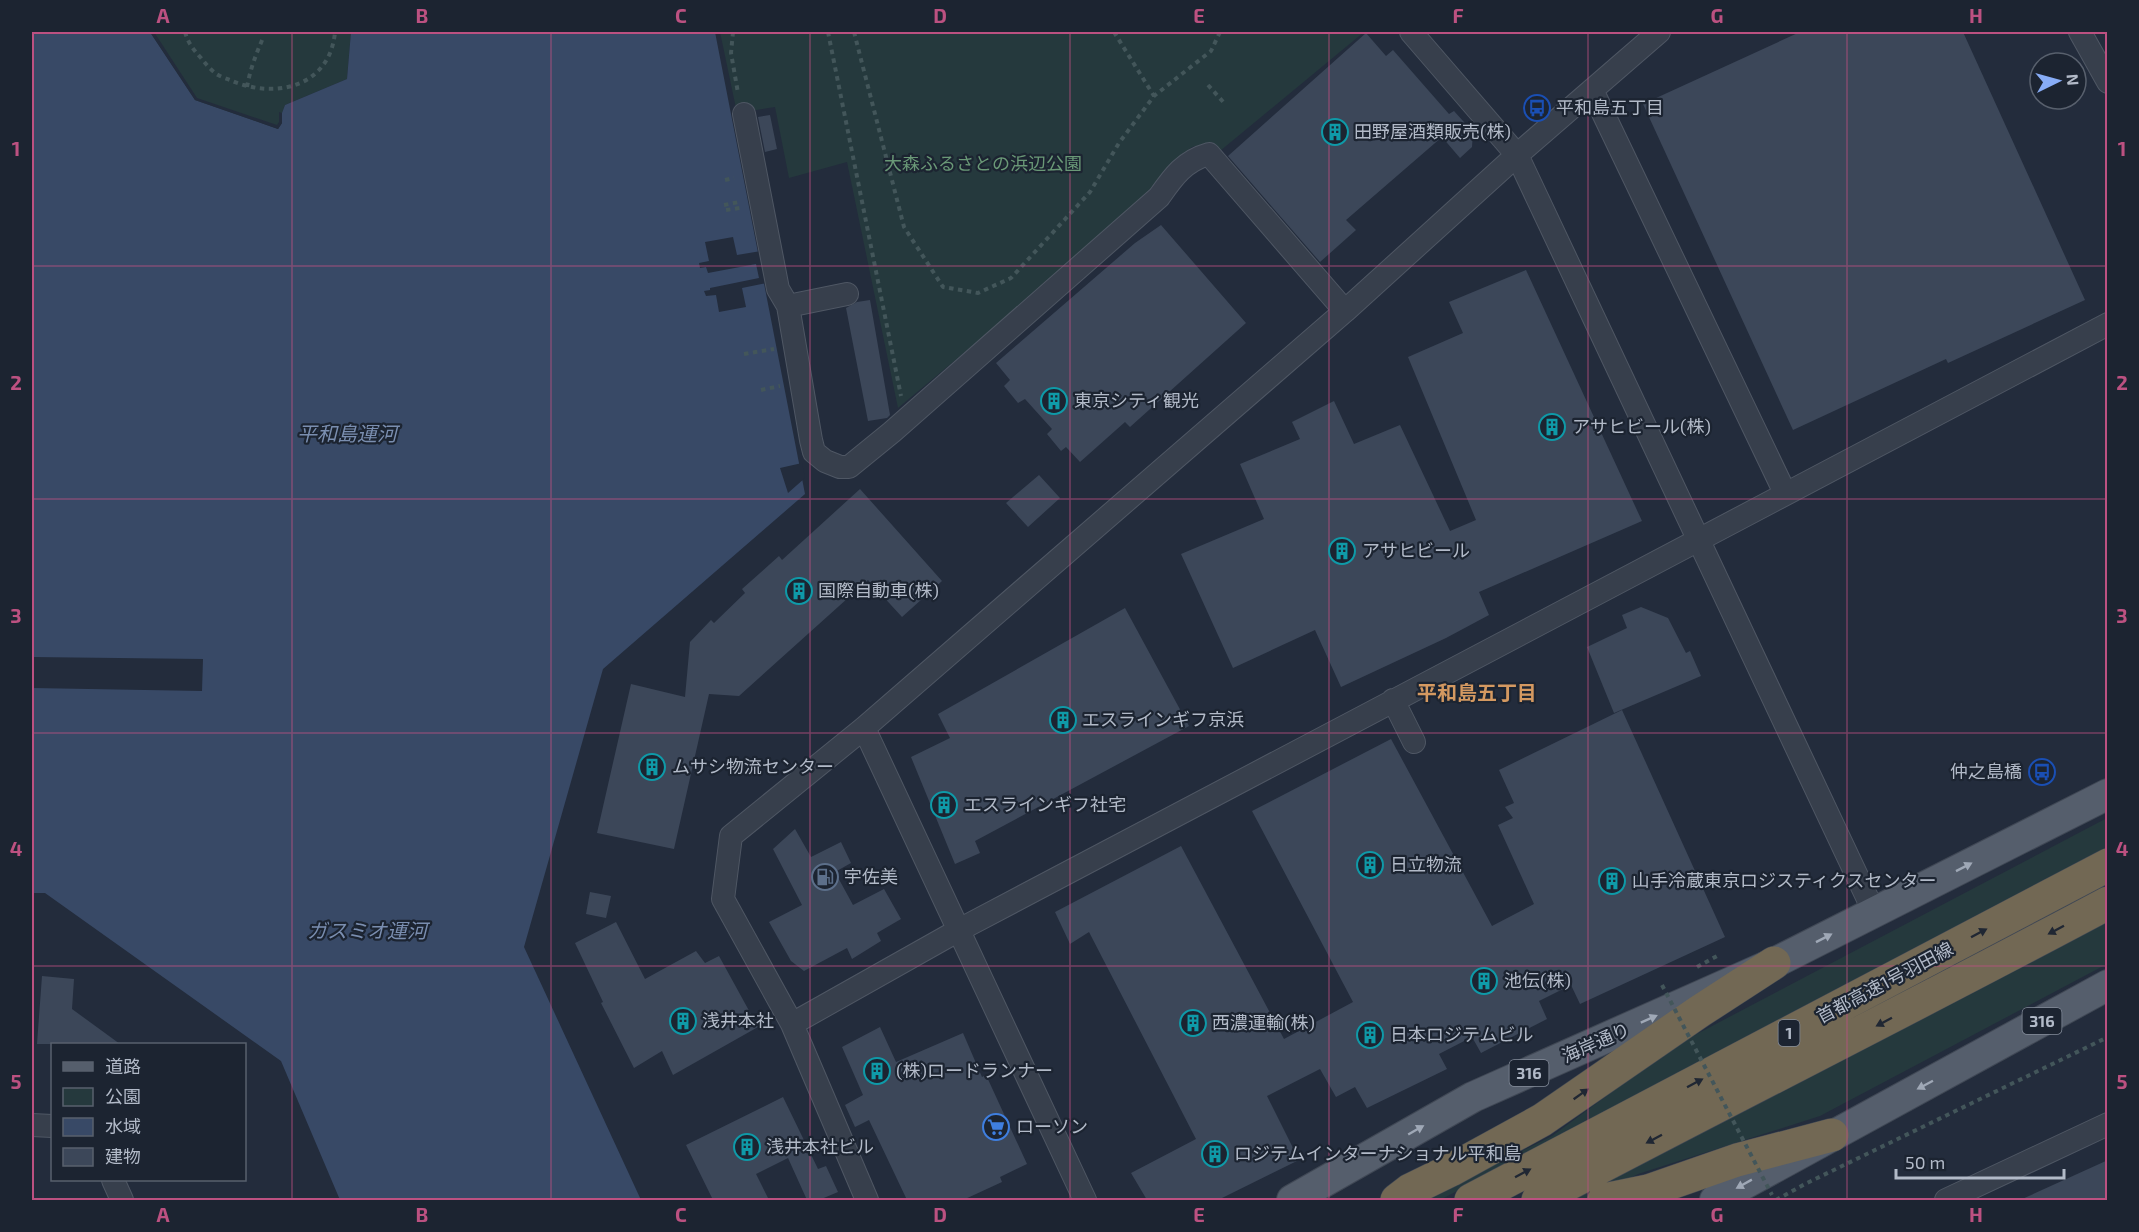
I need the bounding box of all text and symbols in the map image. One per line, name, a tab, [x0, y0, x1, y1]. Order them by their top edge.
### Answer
text: A	[156, 3, 170, 27]
text: B	[416, 3, 428, 27]
text: C	[675, 3, 687, 27]
text: D	[933, 3, 947, 27]
text: E	[1193, 3, 1205, 27]
text: F	[1452, 3, 1464, 27]
text: G	[1711, 3, 1723, 27]
text: H	[1969, 3, 1983, 27]
north arrow	[2028, 51, 2088, 111]
text: N	[2063, 73, 2083, 86]
bus stop icon: 平和島五丁目	[1522, 93, 1552, 123]
place label: 平和島五丁目	[1556, 96, 1664, 118]
building icon: 田野屋酒類販売(株)	[1320, 117, 1350, 147]
place label: 田野屋酒類販売(株)	[1354, 120, 1511, 142]
text: 1	[12, 136, 20, 160]
text: 1	[2118, 136, 2126, 160]
park label: 大森ふるさとの浜辺公園	[884, 152, 1082, 174]
text: 2	[10, 370, 22, 394]
text: 2	[2116, 370, 2128, 394]
building icon: 東京シティ観光	[1039, 386, 1069, 416]
place label: 東京シティ観光	[1074, 389, 1199, 411]
building icon: アサヒビール(株)	[1537, 412, 1567, 442]
place label: アサヒビール(株)	[1572, 415, 1711, 437]
water label: 平和島運河	[297, 421, 401, 445]
building icon: アサヒビール	[1327, 536, 1357, 566]
place label: アサヒビール	[1362, 539, 1470, 561]
building icon: 国際自動車(株)	[784, 576, 814, 606]
place label: 国際自動車(株)	[818, 579, 939, 601]
text: 3	[10, 603, 22, 627]
text: 3	[2116, 603, 2128, 627]
district label: 平和島五丁目	[1417, 680, 1537, 704]
building icon: エスラインギフ京浜	[1048, 705, 1078, 735]
place label: エスラインギフ京浜	[1082, 708, 1244, 730]
building icon: ムサシ物流センター	[637, 752, 667, 782]
place label: ムサシ物流センター	[672, 755, 834, 777]
bus stop icon: 仲之島橋	[2027, 757, 2057, 787]
place label: 仲之島橋	[1950, 760, 2022, 782]
building icon: エスラインギフ社宅	[929, 790, 959, 820]
place label: エスラインギフ社宅	[964, 793, 1126, 815]
text: 4	[10, 836, 23, 860]
text: 4	[2116, 836, 2129, 860]
building icon: 日立物流	[1355, 850, 1385, 880]
place label: 日立物流	[1390, 853, 1462, 875]
fuel station icon: 宇佐美	[810, 862, 840, 892]
one-way arrow	[1955, 862, 1972, 872]
place label: 宇佐美	[844, 865, 898, 887]
building icon: 山手冷蔵東京ロジスティクスセンター	[1597, 866, 1627, 896]
place label: 山手冷蔵東京ロジスティクスセンター	[1632, 869, 1936, 891]
water label: ガスミオ運河	[307, 918, 431, 942]
one-way arrow	[2047, 925, 2064, 935]
one-way arrow	[1971, 928, 1988, 938]
one-way arrow	[1815, 933, 1833, 943]
street label: 首都高速1号羽田線	[1813, 937, 1956, 1027]
building icon: 池伝(株)	[1469, 966, 1499, 996]
place label: 池伝(株)	[1504, 969, 1571, 991]
building icon: 浅井本社	[668, 1006, 698, 1036]
building icon: 西濃運輸(株)	[1178, 1008, 1208, 1038]
road number: 316	[2022, 1008, 2062, 1034]
place label: 浅井本社	[702, 1009, 774, 1031]
place label: 西濃運輸(株)	[1212, 1011, 1315, 1033]
one-way arrow	[1640, 1014, 1658, 1024]
street label: 海岸通り	[1558, 1017, 1633, 1067]
one-way arrow	[1875, 1017, 1892, 1026]
building icon: 日本ロジテムビル	[1355, 1020, 1385, 1050]
road number: 1	[1778, 1020, 1800, 1046]
place label: 日本ロジテムビル	[1390, 1023, 1533, 1045]
legend	[51, 1043, 246, 1181]
text: 道路	[105, 1055, 141, 1077]
building icon: (株)ロードランナー	[862, 1056, 892, 1086]
place label: (株)ロードランナー	[896, 1059, 1053, 1081]
road number: 316	[1510, 1060, 1549, 1086]
text: 5	[10, 1069, 22, 1093]
text: 5	[2116, 1069, 2128, 1093]
one-way arrow	[1687, 1078, 1704, 1088]
one-way arrow	[1916, 1080, 1933, 1090]
text: 公園	[105, 1085, 141, 1107]
one-way arrow	[1572, 1088, 1588, 1100]
supermarket icon: ローソン	[981, 1112, 1011, 1142]
text: 水域	[105, 1115, 141, 1137]
place label: ローソン	[1016, 1115, 1088, 1137]
one-way arrow	[1408, 1125, 1425, 1135]
building icon: 浅井本社ビル	[732, 1132, 762, 1162]
one-way arrow	[1645, 1134, 1662, 1144]
place label: 浅井本社ビル	[766, 1135, 874, 1157]
building icon: ロジテムインターナショナル平和島	[1200, 1139, 1230, 1169]
place label: ロジテムインターナショナル平和島	[1234, 1142, 1521, 1164]
scale bar	[1896, 1142, 2064, 1180]
text: 建物	[105, 1145, 141, 1167]
text: 50 m	[1905, 1151, 1945, 1173]
one-way arrow	[1514, 1169, 1531, 1178]
one-way arrow	[1735, 1179, 1752, 1189]
text: A	[156, 1202, 170, 1226]
text: B	[416, 1202, 428, 1226]
text: C	[675, 1202, 687, 1226]
text: D	[933, 1202, 947, 1226]
text: E	[1193, 1202, 1205, 1226]
text: F	[1452, 1202, 1464, 1226]
text: G	[1711, 1202, 1723, 1226]
text: H	[1969, 1202, 1983, 1226]

